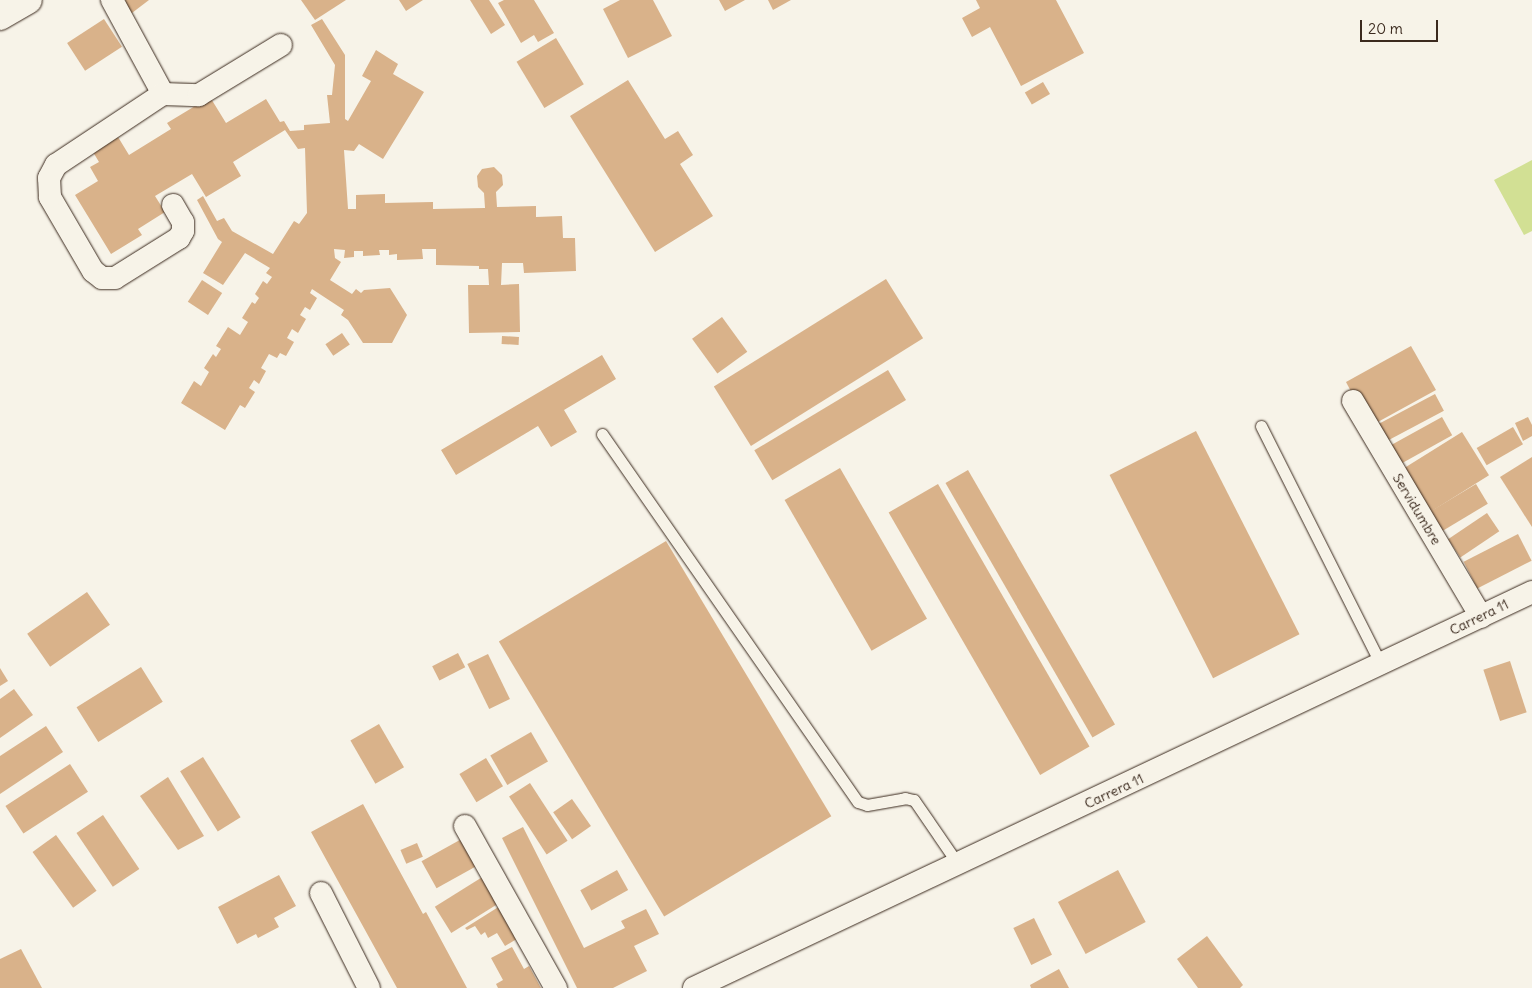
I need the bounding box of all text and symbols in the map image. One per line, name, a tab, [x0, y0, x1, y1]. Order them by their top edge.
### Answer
scale bar	[1362, 10, 1440, 42]
text: 20 m	[1368, 19, 1403, 38]
street label: Servidumbre	[1389, 470, 1445, 548]
street label: Carrera 11	[1447, 596, 1511, 638]
street label: Carrera 11	[1082, 770, 1146, 812]

